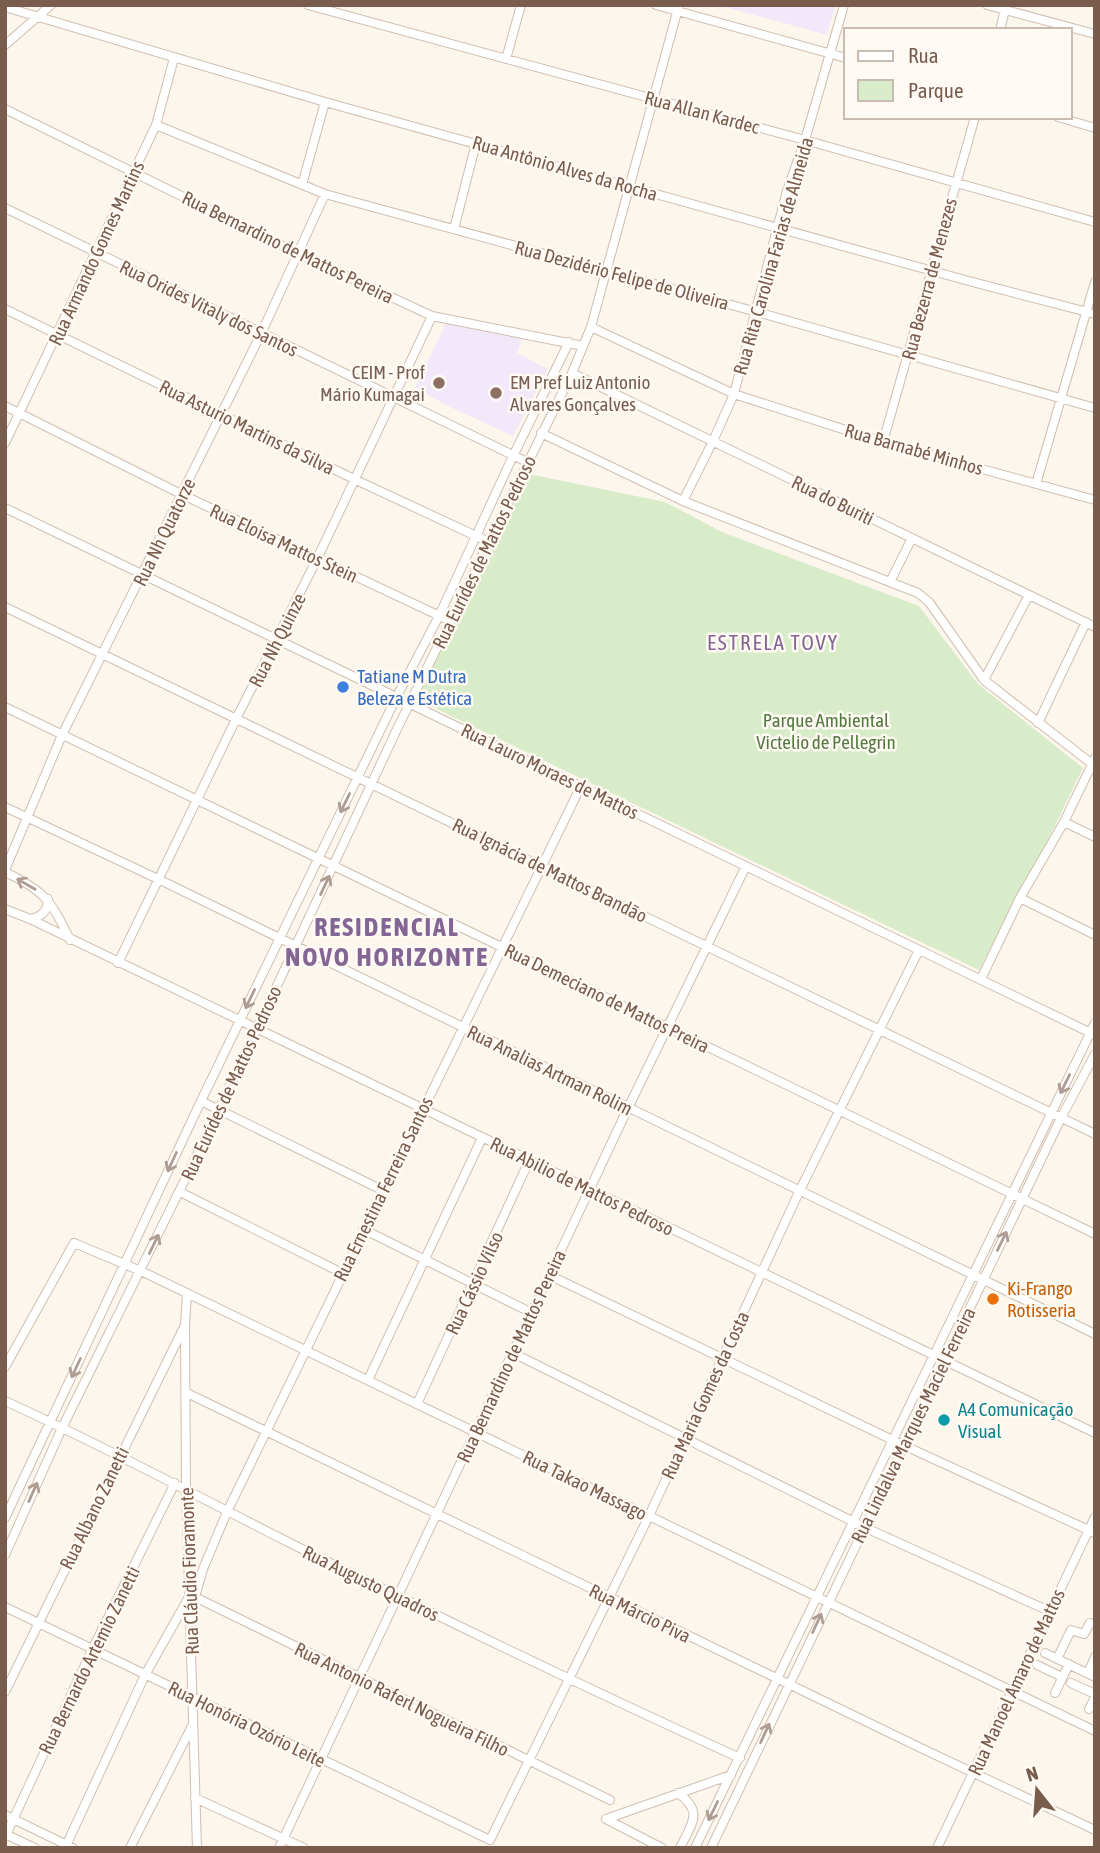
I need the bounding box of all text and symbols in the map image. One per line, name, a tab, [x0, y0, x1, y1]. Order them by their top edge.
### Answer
legend	[844, 28, 1072, 119]
text: Rua	[908, 43, 938, 67]
text: Parque	[908, 78, 963, 102]
street label: Rua Allan Kardec	[642, 86, 763, 138]
street label: Rua Antônio Alves da Rocha	[470, 131, 660, 205]
street label: Rua Rita Carolina Farias de Almeida	[728, 135, 818, 377]
street label: Rua Armando Gomes Martins	[44, 157, 148, 349]
street label: Rua Bernardino de Mattos Pereira	[179, 186, 397, 308]
street label: Rua Bezerra de Menezes	[897, 195, 961, 362]
street label: Rua Dezidério Felipe de Oliveira	[513, 236, 731, 314]
street label: Rua Orides Vitaly dos Santos	[116, 255, 302, 361]
place label: CEIM - Prof Mário Kumagai	[320, 361, 425, 405]
place label: EM Pref Luiz Antonio Alvares Gonçalves	[510, 371, 650, 415]
street label: Rua Asturio Martins da Silva	[156, 375, 338, 479]
marker: CEIM - Prof Mário Kumagai	[431, 375, 447, 391]
marker: EM Pref Luiz Antonio Alvares Gonçalves	[488, 385, 504, 401]
street label: Rua Barnabé Minhos	[842, 419, 986, 479]
street label: Rua Eurídes de Mattos Pedroso	[428, 452, 540, 652]
street label: Rua do Buriti	[788, 471, 878, 529]
street label: Rua Nh Quatorze	[128, 474, 200, 590]
street label: Rua Eloisa Mattos Stein	[207, 499, 361, 587]
street label: Rua Nh Quinze	[244, 589, 310, 691]
district label: ESTRELA TOVY	[707, 630, 839, 654]
place label: Tatiane M Dutra Beleza e Estética	[357, 665, 472, 709]
marker: Tatiane M Dutra Beleza e Estética	[335, 679, 351, 695]
park label: Parque Ambiental Victelio de Pellegrin	[756, 709, 896, 753]
street label: Rua Lauro Moraes de Mattos	[458, 718, 642, 824]
one-way arrow	[338, 792, 351, 813]
street label: Rua Ignácia de Mattos Brandão	[449, 813, 651, 927]
one-way arrow	[319, 875, 332, 896]
one-way arrow	[17, 876, 37, 890]
district label: RESIDENCIAL NOVO HORIZONTE	[285, 912, 489, 972]
street label: Rua Demeciano de Mattos Preira	[501, 939, 713, 1057]
street label: Rua Eurídes de Mattos Pedroso	[176, 982, 286, 1184]
one-way arrow	[243, 988, 256, 1009]
street label: Rua Analias Artman Rolim	[464, 1020, 636, 1120]
one-way arrow	[1058, 1073, 1071, 1094]
street label: Rua Ernestina Ferreira Santos	[329, 1093, 437, 1285]
street label: Rua Abilio de Mattos Pedroso	[487, 1132, 677, 1240]
one-way arrow	[165, 1152, 178, 1173]
street label: Rua Cássio Vilso	[441, 1228, 507, 1338]
one-way arrow	[995, 1231, 1009, 1252]
one-way arrow	[148, 1234, 162, 1255]
street label: Rua Bernardino de Mattos Pereira	[452, 1246, 570, 1466]
place label: Ki-Frango Rotisseria	[1007, 1277, 1076, 1321]
marker: Ki-Frango Rotisseria	[985, 1291, 1001, 1307]
street label: Rua Lindalva Marques Maciel Ferreira	[846, 1304, 980, 1546]
street label: Rua Maria Gomes da Costa	[656, 1308, 754, 1482]
one-way arrow	[69, 1357, 82, 1378]
place label: A4 Comunicação Visual	[958, 1398, 1073, 1442]
marker: A4 Comunicação Visual	[936, 1412, 952, 1428]
street label: Rua Albano Zanetti	[55, 1443, 133, 1573]
street label: Rua Takao Massago	[519, 1445, 651, 1525]
one-way arrow	[27, 1482, 40, 1504]
street label: Rua Cláudio Fioramonte	[175, 1487, 203, 1655]
street label: Rua Augusto Quadros	[299, 1540, 443, 1626]
street label: Rua Bernardo Artemio Zanetti	[34, 1562, 144, 1758]
street label: Rua Márcio Piva	[586, 1579, 694, 1647]
street label: Rua Manoel Amaro de Mattos	[963, 1585, 1069, 1779]
one-way arrow	[811, 1613, 825, 1634]
street label: Rua Antonio Raferl Nogueira Filho	[291, 1637, 513, 1761]
street label: Rua Honória Ozório Leite	[165, 1676, 329, 1772]
one-way arrow	[759, 1723, 773, 1744]
north arrow	[1002, 1755, 1072, 1825]
text: N	[1023, 1762, 1041, 1786]
one-way arrow	[706, 1800, 719, 1821]

